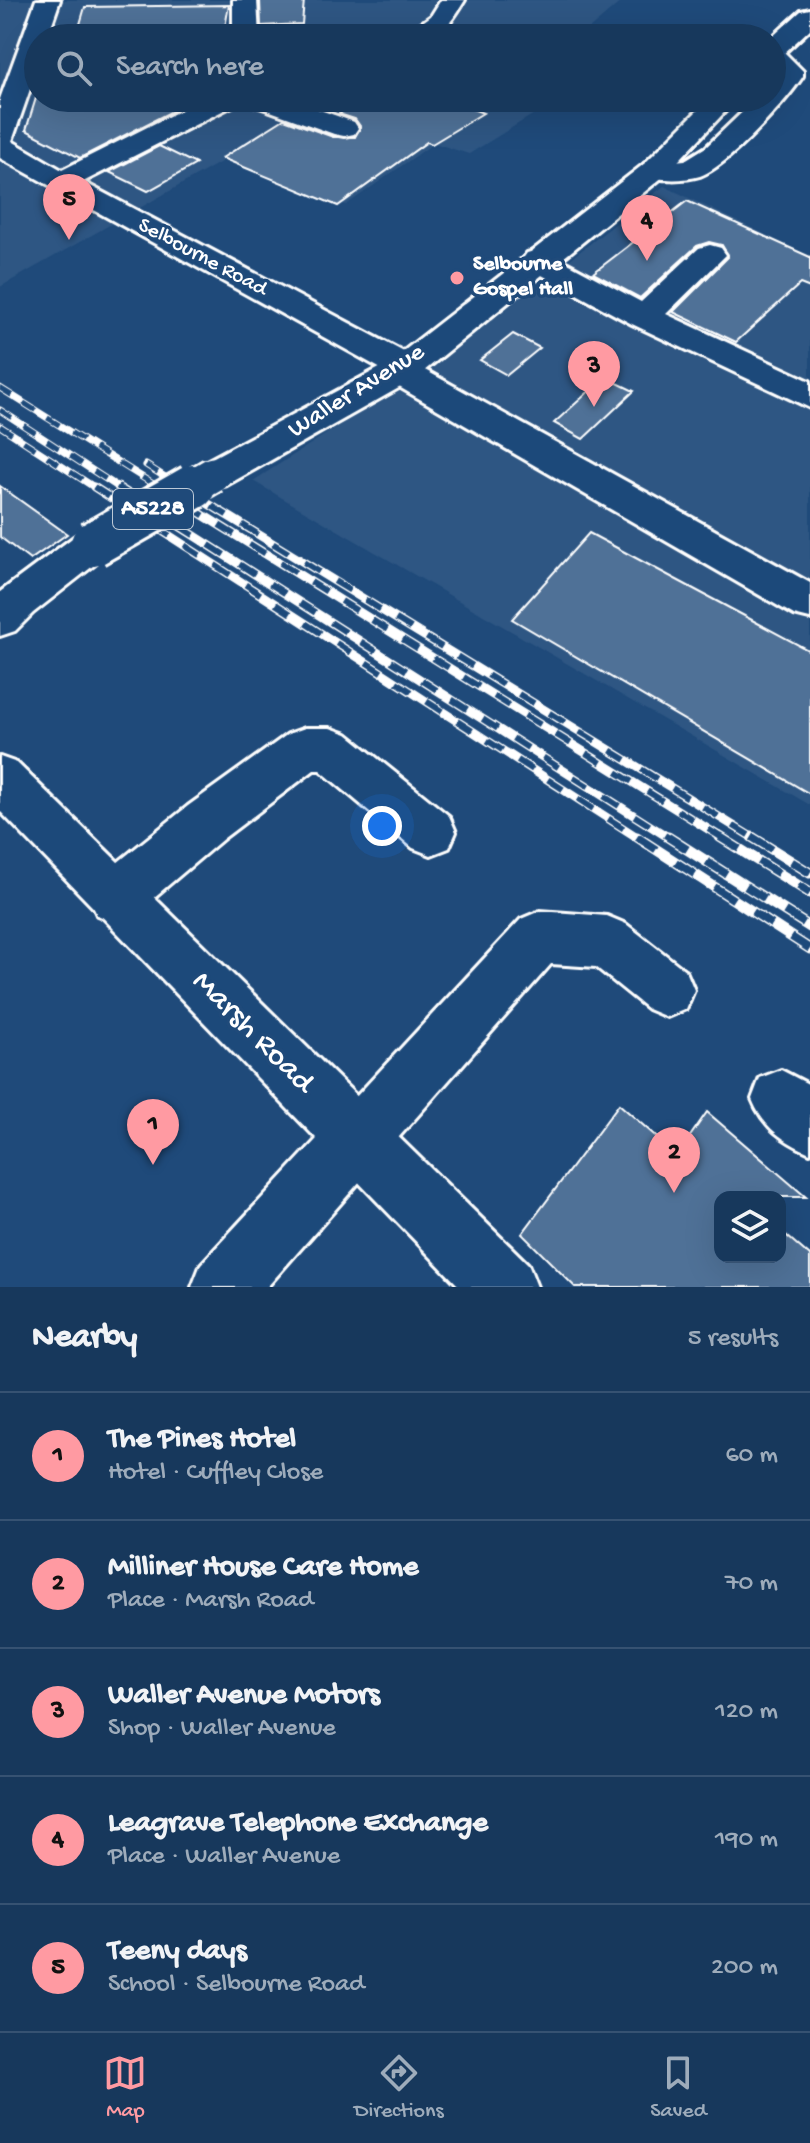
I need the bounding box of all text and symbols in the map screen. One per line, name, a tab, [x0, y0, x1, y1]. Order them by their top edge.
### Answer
search box	[24, 24, 786, 112]
icon: search	[52, 46, 96, 90]
text: Search here	[116, 51, 264, 86]
pin: 5	[43, 174, 95, 240]
pin: 4	[621, 195, 673, 261]
street label: Selbourne Road	[133, 213, 273, 304]
place label: Selbourne Gospel Hall	[473, 252, 573, 303]
marker: Selbourne Gospel Hall	[448, 269, 466, 287]
street label: Waller Avenue	[283, 337, 431, 446]
pin: 3	[568, 341, 620, 407]
road number: A5228	[113, 489, 193, 529]
your location	[362, 806, 402, 846]
street label: Marsh Road	[183, 964, 323, 1104]
pin: 1	[127, 1099, 179, 1165]
pin: 2	[648, 1127, 700, 1193]
map controls	[714, 1191, 786, 1263]
button: layers	[714, 1191, 786, 1263]
text: Nearby	[32, 1319, 137, 1359]
text: 5 results	[688, 1324, 778, 1355]
text: The Pines Hotel	[108, 1423, 296, 1458]
text: 1	[53, 1441, 63, 1472]
text: 60 m	[725, 1441, 778, 1472]
text: Hotel · Cuffley Close	[108, 1458, 323, 1489]
text: Milliner House Care Home	[108, 1551, 419, 1586]
text: 2	[52, 1569, 64, 1600]
text: 70 m	[725, 1569, 778, 1600]
text: Place · Marsh Road	[108, 1586, 313, 1617]
text: Waller Avenue Motors	[108, 1679, 380, 1714]
text: 3	[51, 1697, 65, 1728]
text: 120 m	[715, 1697, 778, 1728]
text: Shop · Waller Avenue	[108, 1714, 336, 1745]
text: Leagrave Telephone Exchange	[108, 1807, 488, 1842]
text: 4	[52, 1825, 64, 1856]
text: 190 m	[715, 1825, 778, 1856]
text: Place · Waller Avenue	[108, 1842, 340, 1873]
text: Teeny days	[108, 1935, 247, 1970]
text: 5	[51, 1953, 65, 1984]
text: 200 m	[711, 1953, 778, 1984]
text: School · Selbourne Road	[108, 1970, 365, 2001]
tab: Map	[103, 2051, 147, 2125]
tab: Directions	[354, 2051, 444, 2125]
tab: Saved	[650, 2051, 707, 2125]

